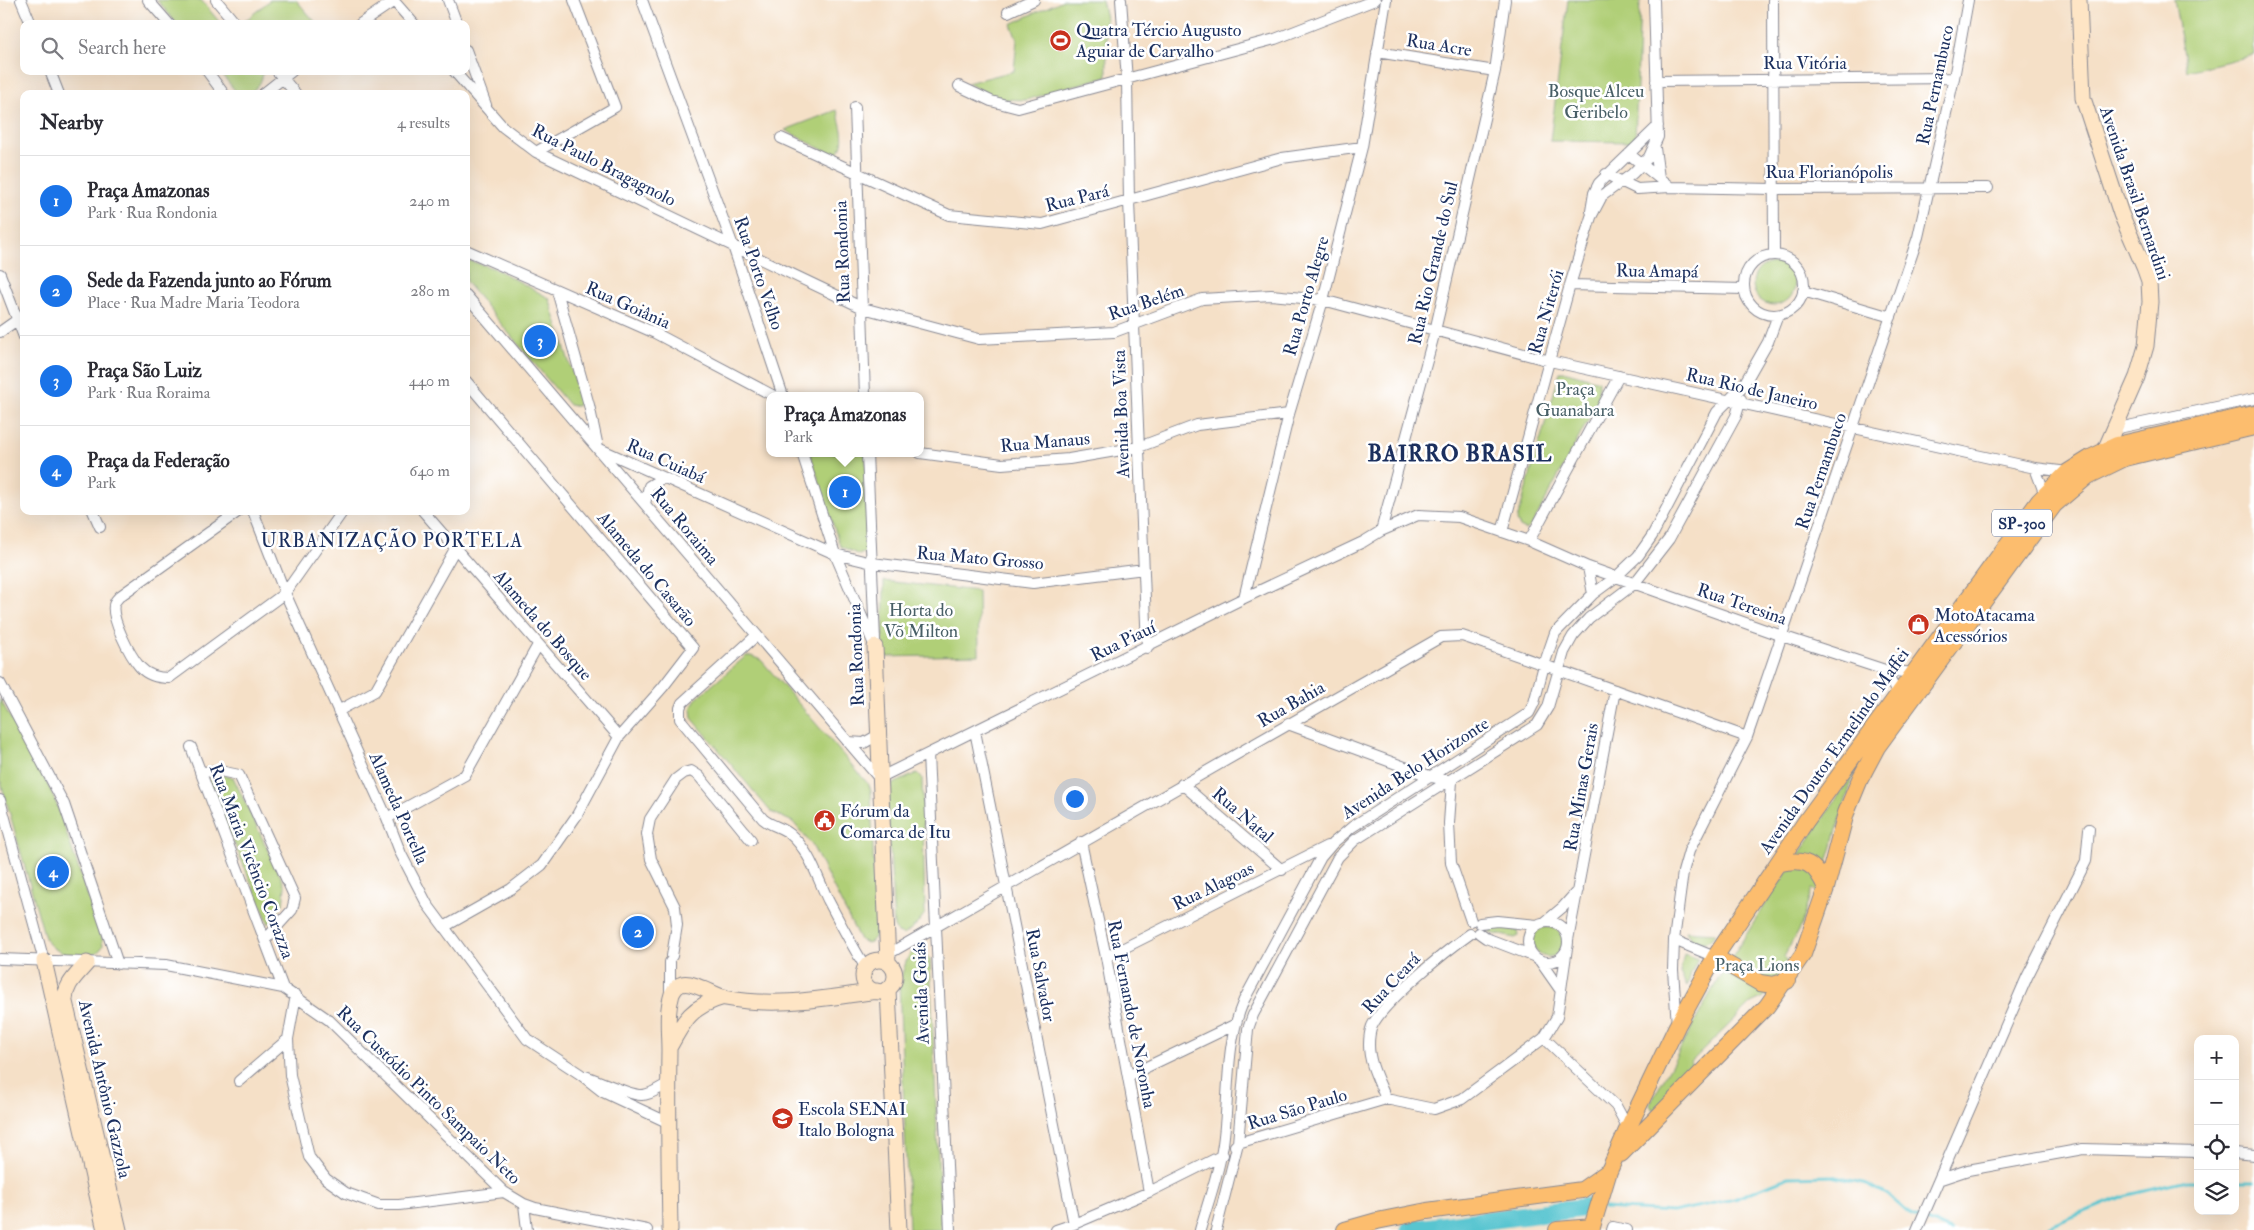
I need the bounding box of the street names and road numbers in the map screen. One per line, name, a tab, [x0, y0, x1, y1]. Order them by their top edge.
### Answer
street label: Rua Pernambuco	[1912, 23, 1959, 147]
street label: Rua Acre	[1404, 29, 1474, 62]
street label: Rua Vitória	[1763, 52, 1848, 75]
street label: Avenida Brasil Bernardini	[2094, 102, 2175, 283]
street label: Rua Paulo Bragagnolo	[528, 119, 680, 212]
street label: Rua Florianópolis	[1765, 161, 1893, 184]
street label: Rua Pará	[1043, 179, 1112, 217]
street label: Rua Rio Grande do Sul	[1403, 179, 1464, 347]
street label: Rua Rondonia	[829, 200, 856, 304]
street label: Rua Porto Velho	[728, 213, 789, 333]
street label: Rua Porto Alegre	[1278, 233, 1335, 359]
street label: Rua Amapá	[1616, 259, 1699, 284]
street label: Rua Niterói	[1523, 267, 1570, 357]
street label: Rua Goiânia	[582, 277, 674, 335]
street label: Rua Belém	[1105, 279, 1187, 326]
street label: Avenida Boa Vista	[1108, 349, 1135, 480]
street label: Rua Rio de Janeiro	[1684, 363, 1820, 416]
street label: Rua Pernambuco	[1791, 409, 1852, 533]
street label: Rua Manaus	[999, 427, 1091, 458]
street label: Rua Cuiabá	[623, 434, 709, 489]
street label: Rua Roraima	[645, 483, 724, 570]
street label: Alameda do Casarão	[591, 506, 702, 632]
road number: SP-300	[1992, 509, 2052, 536]
street label: Rua Mato Grosso	[915, 541, 1045, 576]
street label: Alameda do Bosque	[488, 565, 597, 686]
street label: Rua Teresina	[1694, 578, 1790, 631]
street label: Rua Rondonia	[843, 603, 870, 707]
street label: Rua Piauí	[1087, 615, 1161, 667]
street label: Avenida Doutor Ermelindo Maffei	[1754, 644, 1914, 859]
street label: Rua Bahia	[1253, 676, 1330, 733]
street label: Avenida Belo Horizonte	[1336, 712, 1494, 825]
street label: Rua Minas Gerais	[1559, 721, 1604, 853]
street label: Alameda Portella	[363, 748, 434, 868]
street label: Rua Maria Vicêncio Corazza	[204, 760, 300, 963]
street label: Rua Natal	[1207, 782, 1278, 849]
street label: Rua Alagoas	[1169, 857, 1258, 916]
street label: Rua Fernando de Noronha	[1102, 918, 1161, 1111]
street label: Rua Salvador	[1020, 927, 1061, 1024]
street label: Avenida Goiás	[908, 941, 935, 1045]
street label: Rua Ceará	[1357, 947, 1426, 1019]
street label: Avenida Antônio Gazzola	[73, 997, 136, 1181]
street label: Rua Custódio Pinto Sampaio Neto	[332, 1001, 526, 1190]
street label: Rua São Paulo	[1244, 1083, 1350, 1136]

